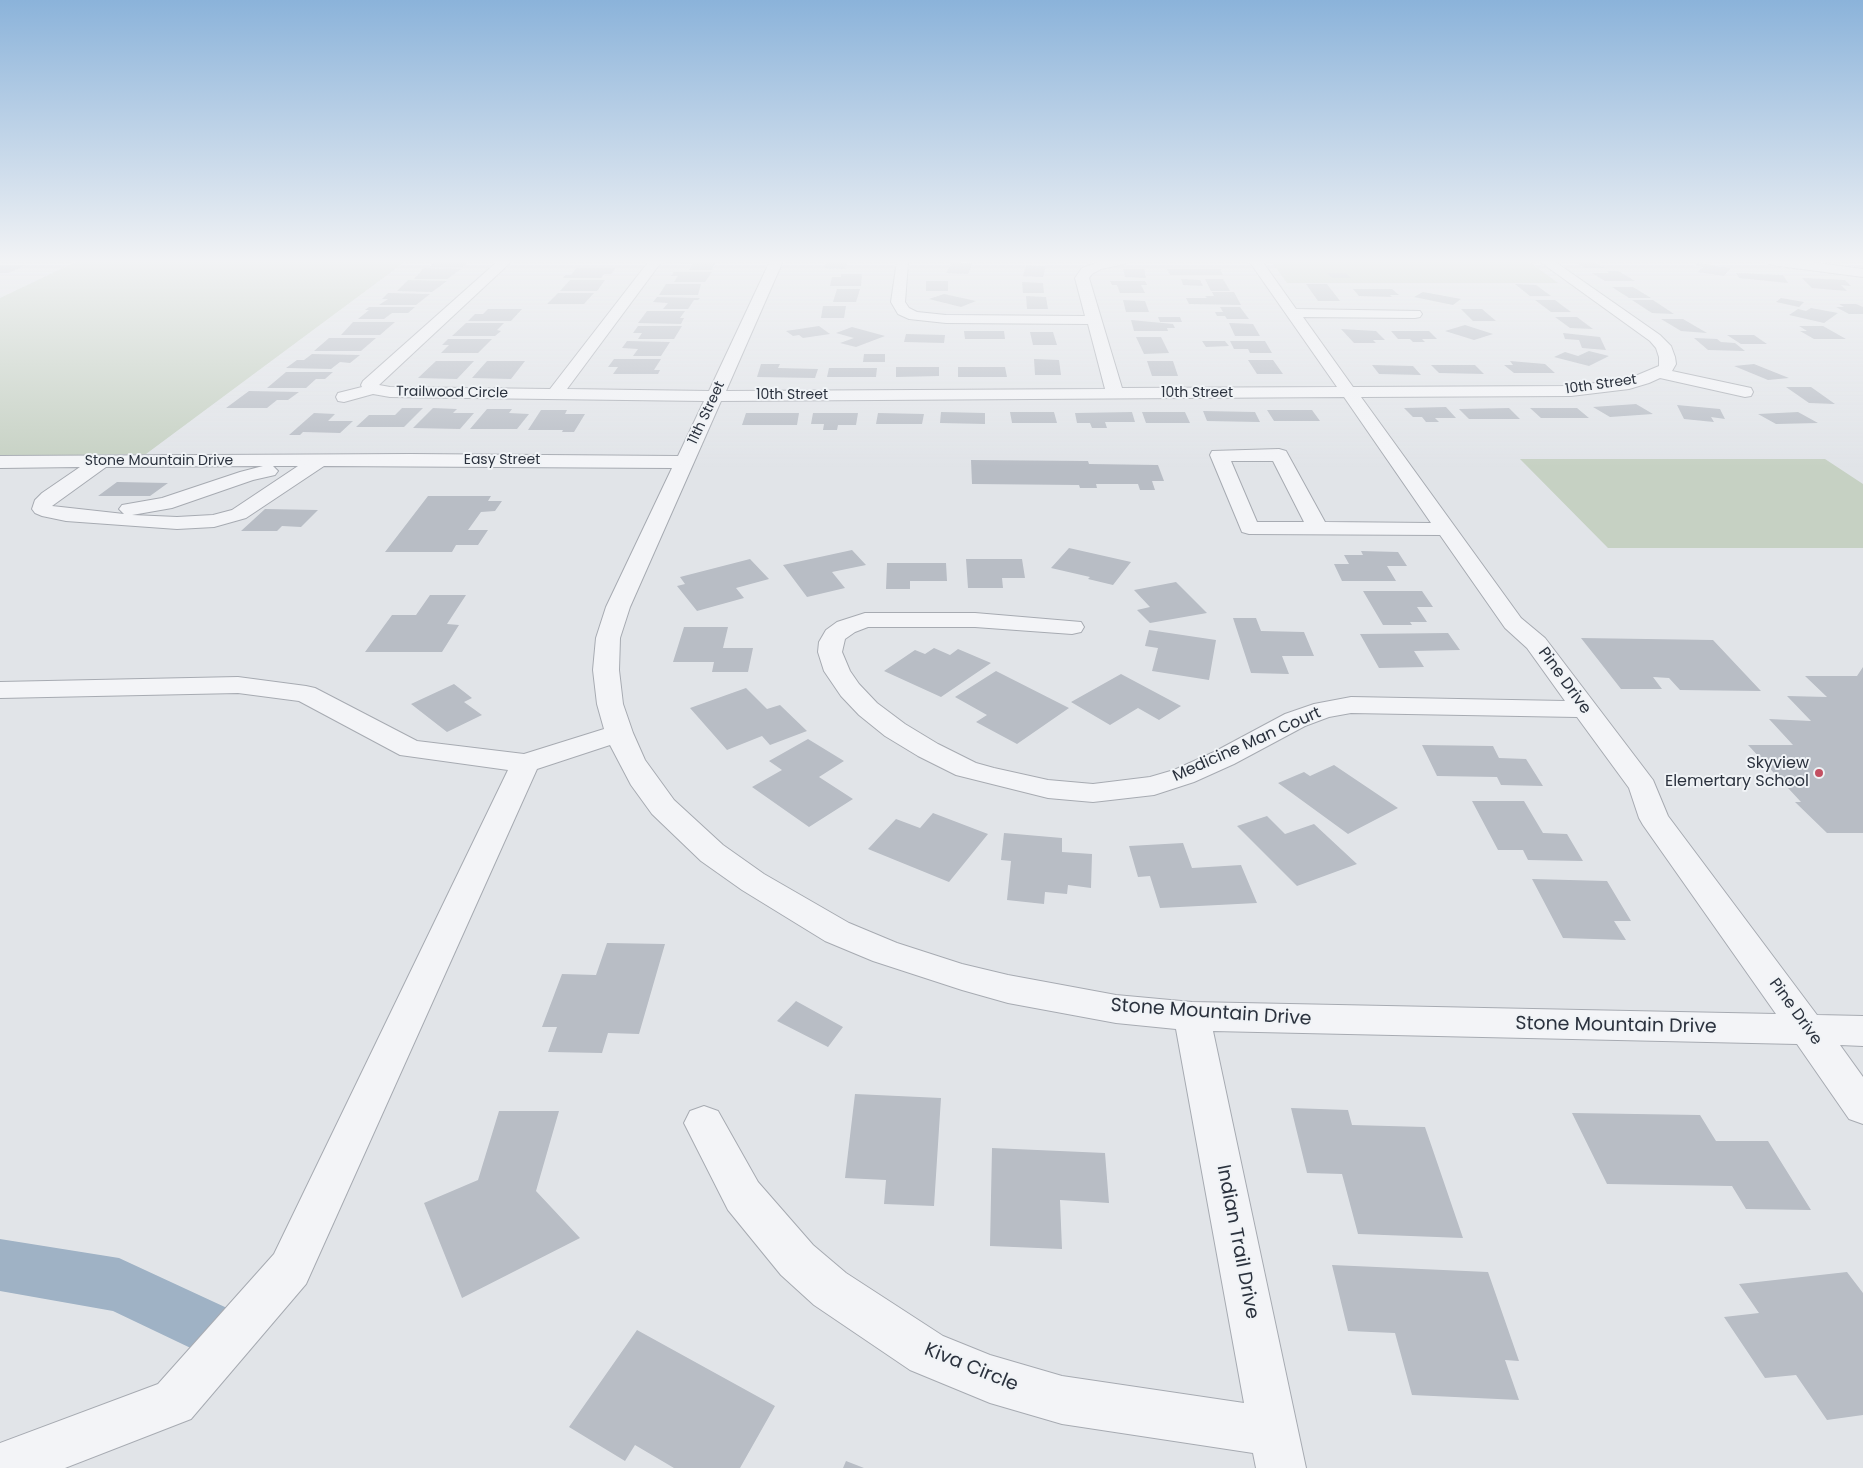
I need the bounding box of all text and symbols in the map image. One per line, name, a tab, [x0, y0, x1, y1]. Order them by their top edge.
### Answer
street label: 10th Street	[1564, 372, 1638, 398]
street label: 11th Street	[685, 379, 729, 447]
street label: Trailwood Circle	[396, 384, 508, 402]
street label: 10th Street	[1161, 385, 1233, 401]
street label: 10th Street	[756, 387, 828, 403]
street label: Easy Street	[464, 452, 540, 468]
street label: Stone Mountain Drive	[85, 453, 233, 469]
street label: Pine Drive	[1533, 644, 1595, 718]
street label: Medicine Man Court	[1170, 704, 1324, 786]
place label: Skyview Elemertary School	[1665, 754, 1809, 792]
marker: Skyview Elemertary School	[1813, 767, 1825, 779]
street label: Pine Drive	[1764, 975, 1826, 1049]
street label: Stone Mountain Drive	[1110, 995, 1312, 1031]
street label: Stone Mountain Drive	[1515, 1013, 1717, 1039]
street label: Indian Trail Drive	[1211, 1163, 1263, 1321]
street label: Kiva Circle	[921, 1339, 1021, 1397]

